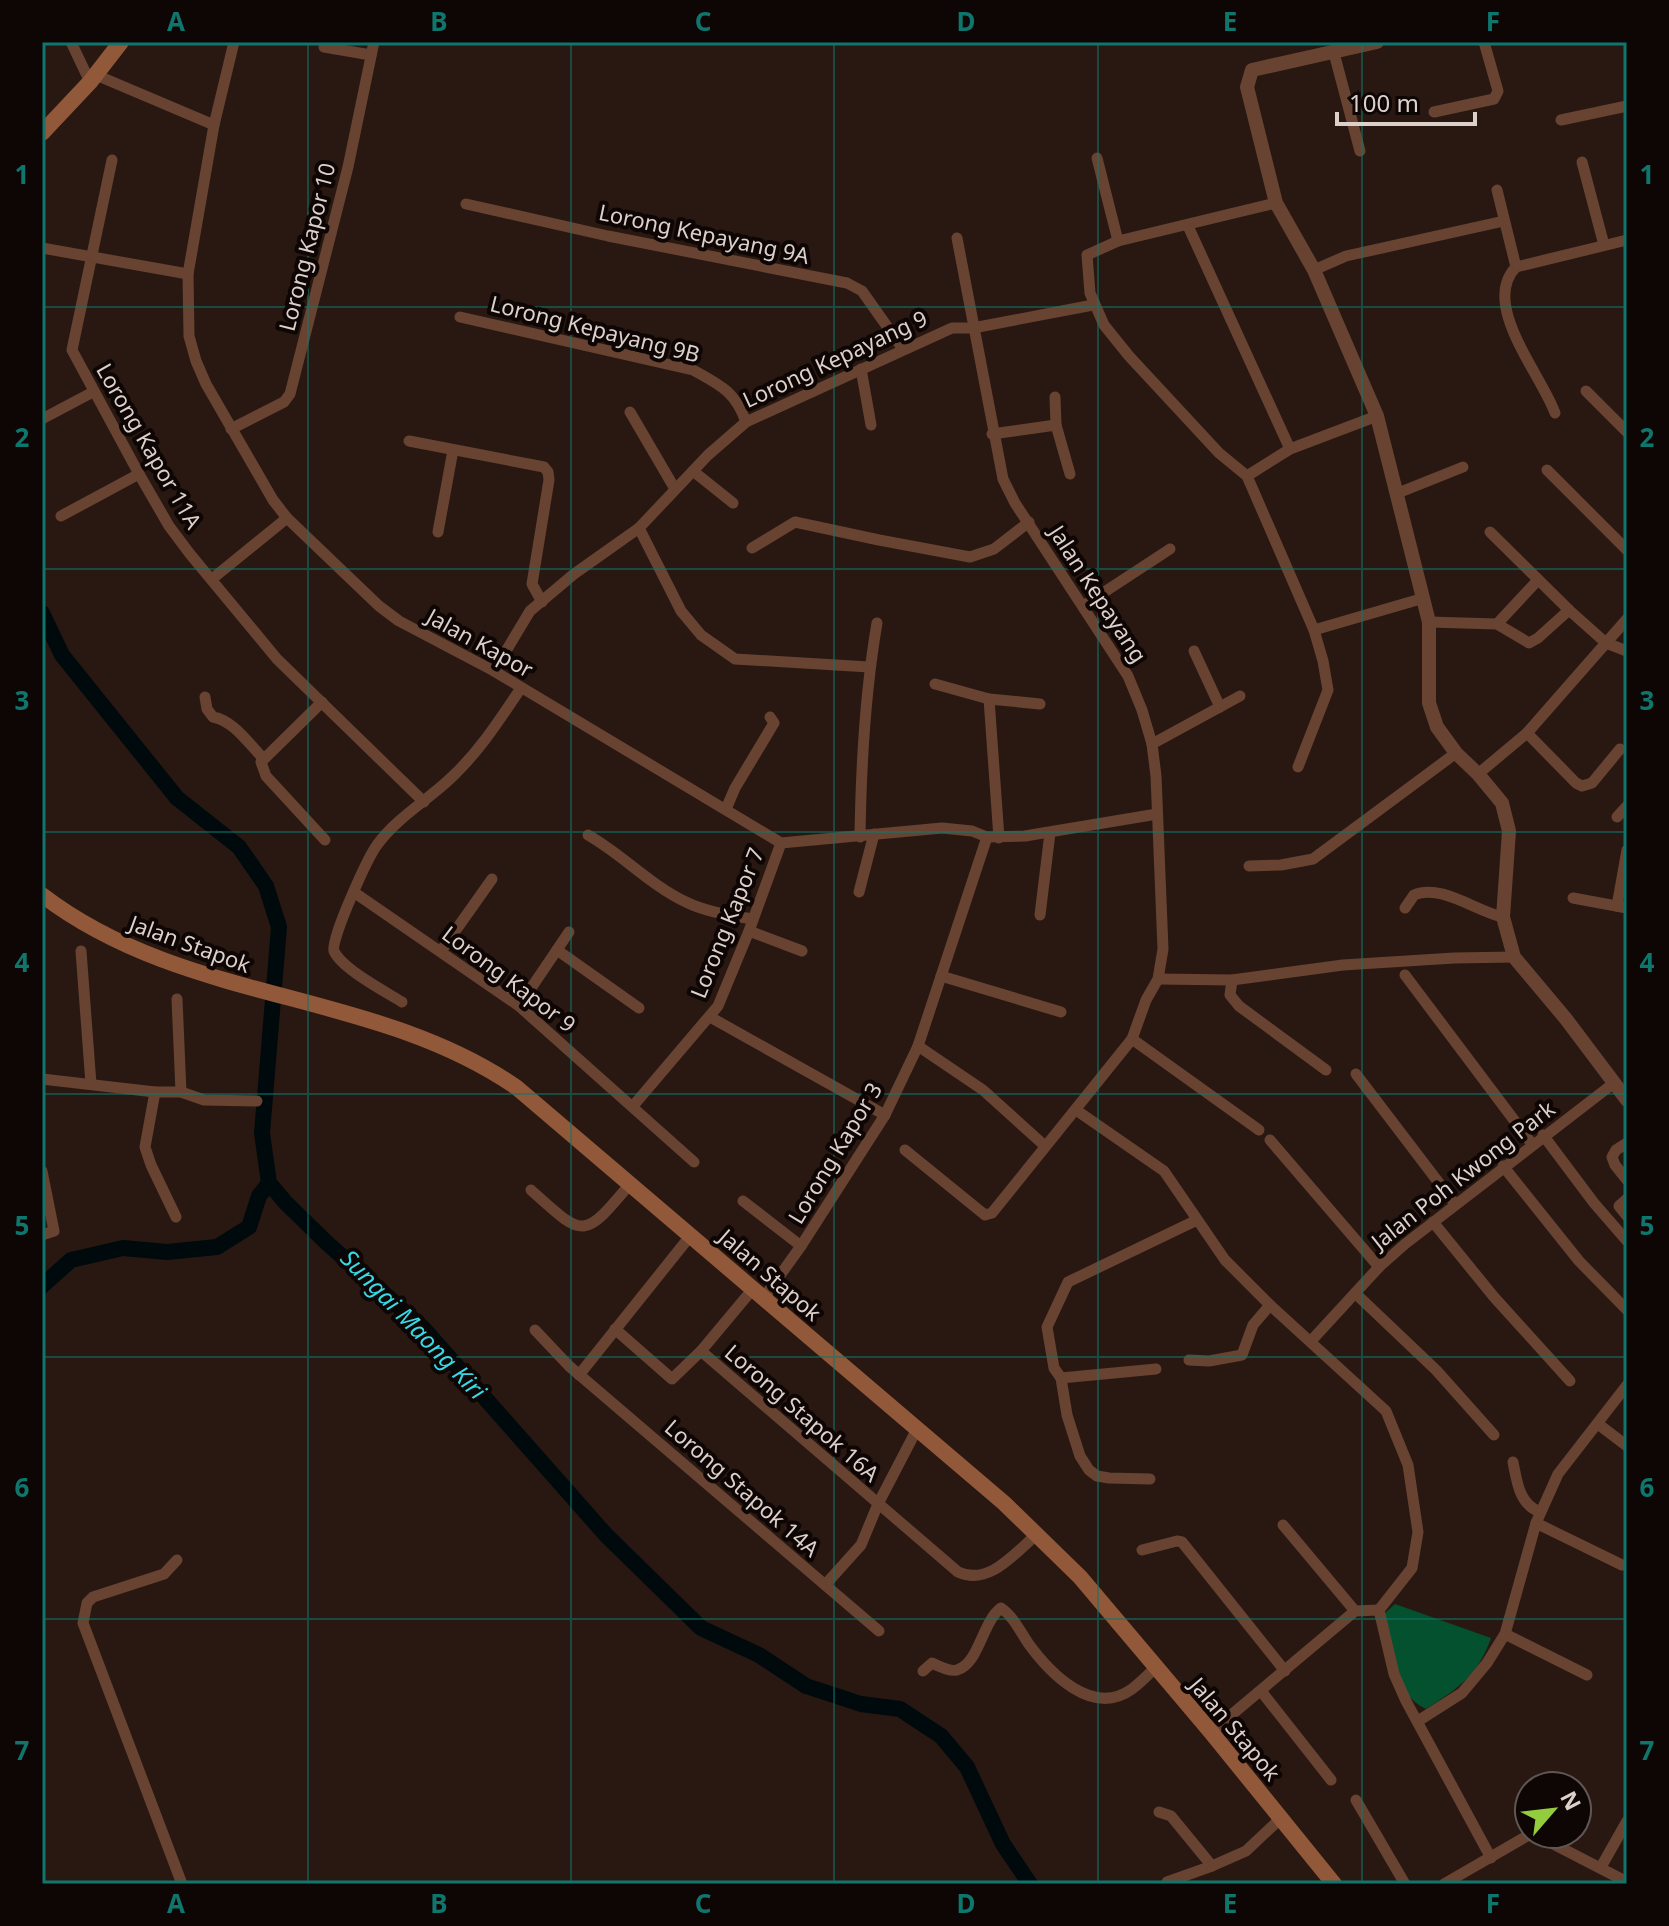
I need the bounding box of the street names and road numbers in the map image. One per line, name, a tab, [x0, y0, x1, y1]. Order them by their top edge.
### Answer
street label: Lorong Kapor 10	[271, 159, 341, 334]
street label: Lorong Kepayang 9A	[596, 196, 813, 270]
street label: Lorong Kepayang 9B	[487, 287, 703, 369]
street label: Lorong Kepayang 9	[737, 302, 932, 414]
street label: Lorong Kapor 11A	[90, 357, 210, 535]
street label: Jalan Kepayang	[1042, 517, 1155, 668]
street label: Jalan Kapor	[420, 600, 539, 684]
street label: Lorong Kapor 7	[682, 843, 770, 1002]
street label: Jalan Stapok	[124, 907, 255, 979]
street label: Lorong Kapor 9	[437, 918, 582, 1038]
street label: Lorong Kapor 3	[780, 1076, 888, 1229]
street label: Jalan Poh Kwong Park	[1363, 1093, 1561, 1257]
street label: Jalan Stapok	[712, 1220, 828, 1327]
street label: Lorong Stapok 16A	[719, 1337, 887, 1488]
street label: Lorong Stapok 14A	[659, 1412, 827, 1563]
street label: Jalan Stapok	[1182, 1669, 1288, 1787]

